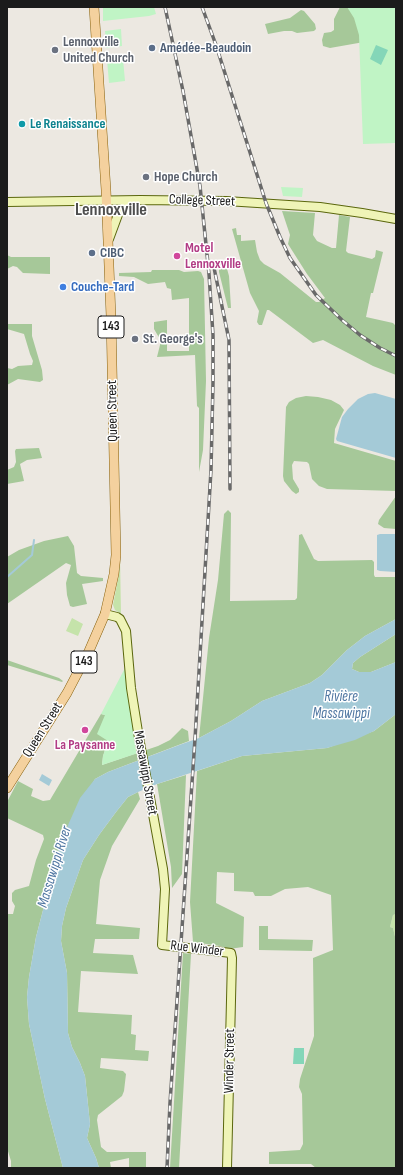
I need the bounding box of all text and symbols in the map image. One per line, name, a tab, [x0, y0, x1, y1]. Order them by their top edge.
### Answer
place label: Lennoxville United Church	[63, 34, 134, 66]
place label: Amédée-Beaudoin	[160, 40, 251, 56]
marker: Amédée-Beaudoin	[147, 43, 157, 53]
marker: Lennoxville United Church	[50, 45, 60, 55]
place label: Le Renaissance	[30, 116, 106, 132]
marker: Le Renaissance	[17, 119, 27, 129]
place label: Hope Church	[154, 169, 218, 185]
marker: Hope Church	[141, 172, 151, 182]
street label: College Street	[169, 191, 235, 211]
district label: Lennoxville	[75, 199, 147, 221]
place label: Motel Lennoxville	[185, 240, 241, 272]
place label: CIBC	[100, 245, 124, 261]
marker: CIBC	[87, 248, 97, 258]
marker: Motel Lennoxville	[172, 251, 182, 261]
place label: Couche-Tard	[71, 279, 134, 295]
marker: Couche-Tard	[58, 282, 68, 292]
road number: 143	[98, 316, 124, 338]
place label: St. George's	[143, 331, 203, 347]
marker: St. George's	[130, 334, 140, 344]
street label: Queen Street	[104, 380, 122, 442]
road number: 143	[71, 651, 97, 673]
water label: Rivière Massawippi	[312, 688, 370, 723]
street label: Queen Street	[20, 699, 66, 761]
marker: La Paysanne	[80, 725, 90, 735]
street label: Massawippi Street	[129, 730, 161, 816]
place label: La Paysanne	[55, 737, 115, 753]
water label: Massawippi River	[34, 824, 76, 910]
street label: Rue Winder	[169, 937, 225, 961]
street label: Winder Street	[221, 1028, 239, 1094]

